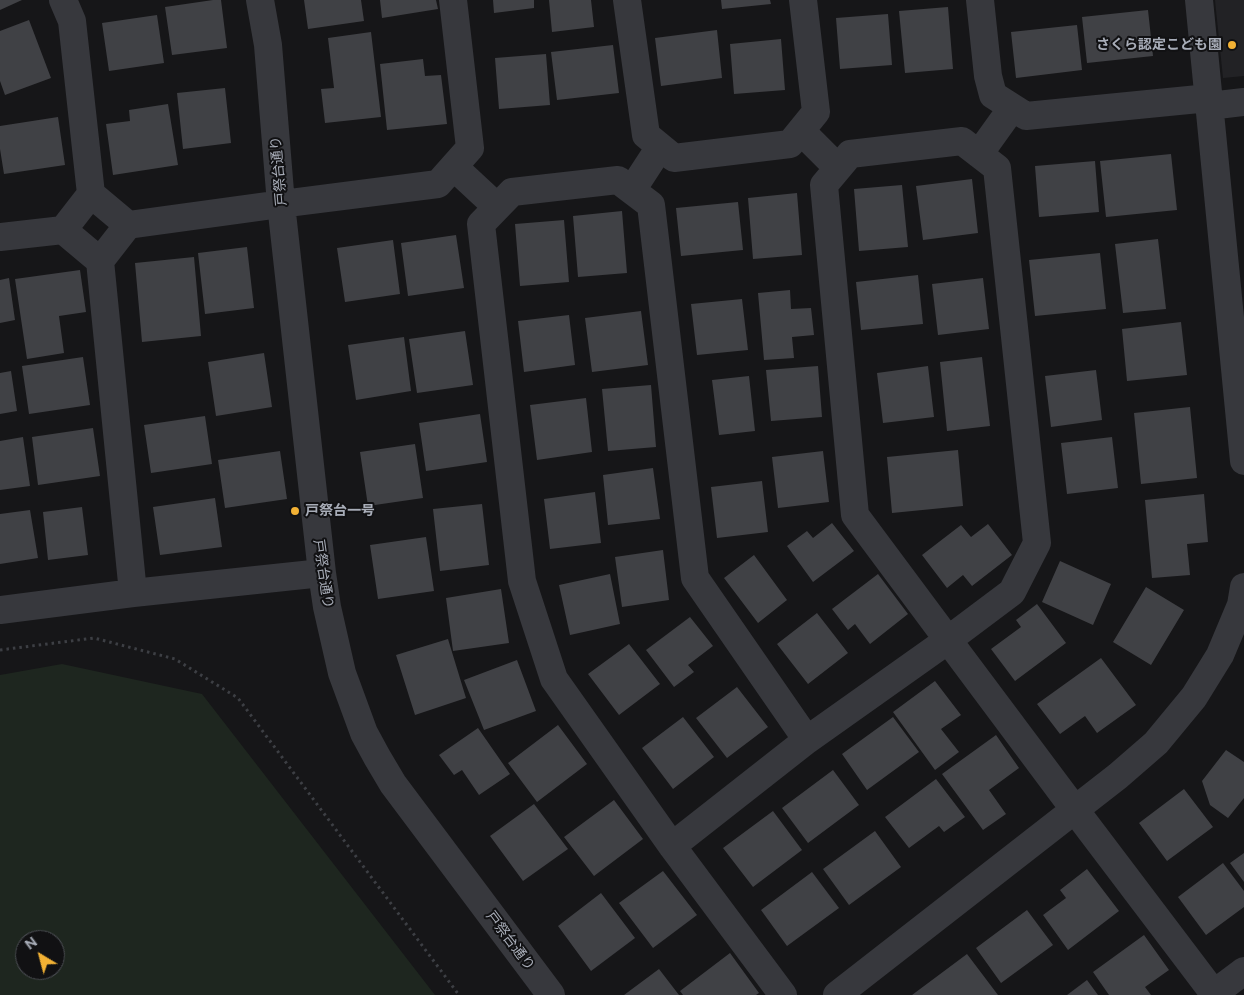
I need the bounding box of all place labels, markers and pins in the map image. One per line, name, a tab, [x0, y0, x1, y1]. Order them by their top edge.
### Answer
place label: さくら認定こども園	[1096, 37, 1222, 53]
marker: さくら認定こども園	[1226, 39, 1238, 51]
place label: 戸祭台一号	[305, 503, 375, 519]
marker: 戸祭台一号	[289, 505, 301, 517]

